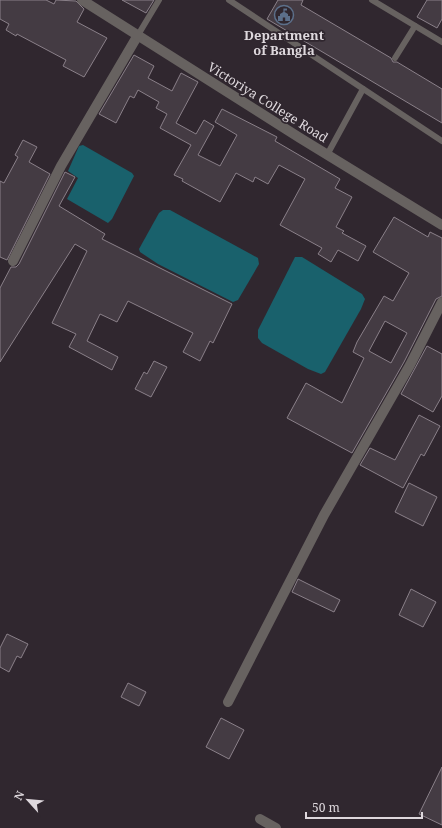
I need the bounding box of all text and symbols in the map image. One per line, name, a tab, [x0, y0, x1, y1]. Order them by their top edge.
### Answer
public building icon: Department of Bangla	[273, 4, 295, 26]
place label: Department of Bangla	[244, 26, 324, 59]
street label: Victoriya College Road	[204, 58, 332, 146]
north arrow	[8, 780, 48, 820]
text: N	[10, 788, 27, 803]
scale bar	[306, 794, 422, 820]
text: 50 m	[312, 799, 340, 816]

